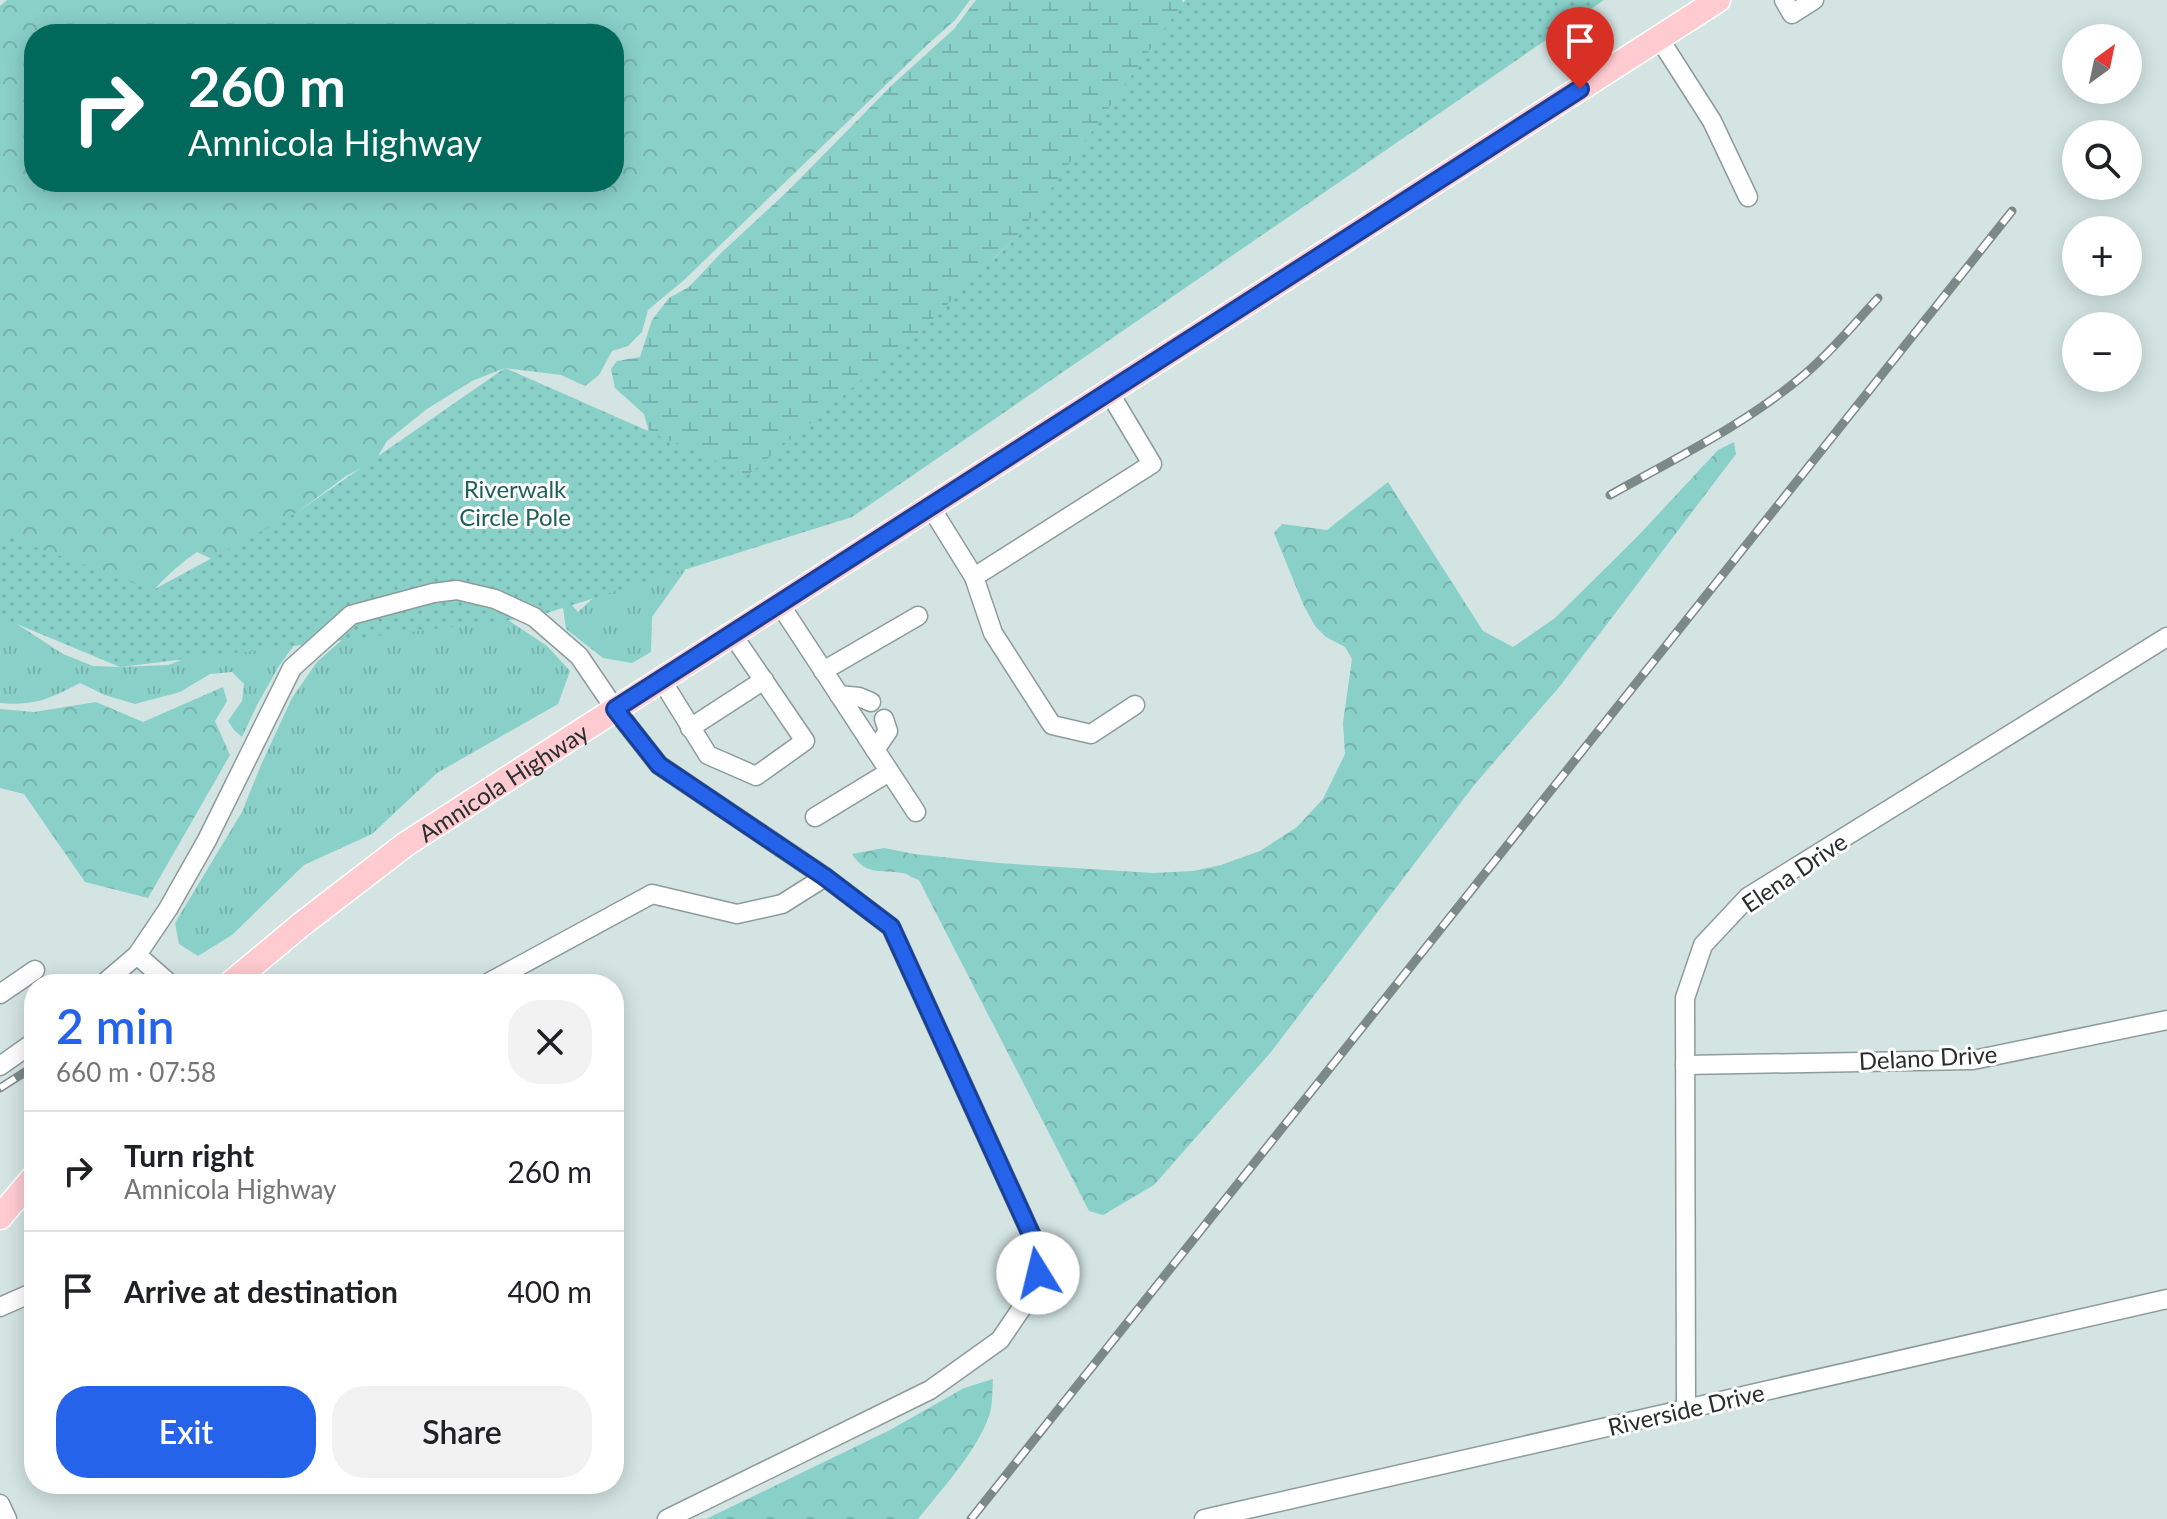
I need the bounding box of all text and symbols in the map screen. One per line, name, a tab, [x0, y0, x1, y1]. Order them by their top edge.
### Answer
pin	[1546, 7, 1614, 89]
icon: arrive	[1558, 19, 1602, 63]
north arrow	[2062, 24, 2142, 104]
map controls	[2062, 24, 2142, 392]
text: 260 m	[188, 52, 346, 119]
icon: right	[56, 56, 160, 160]
text: Amnicola Highway	[188, 120, 482, 164]
button: search	[2062, 120, 2142, 200]
button: +	[2062, 216, 2142, 296]
button: −	[2062, 312, 2142, 392]
park label: Riverwalk Circle Pole	[459, 474, 571, 531]
street label: Amnicola Highway	[412, 716, 594, 847]
street label: Elena Drive	[1736, 826, 1852, 918]
text: 2 min	[56, 997, 174, 1054]
button: close	[508, 1000, 592, 1084]
street label: Delano Drive	[1858, 1039, 1998, 1075]
text: 660 m · 07:58	[56, 1056, 216, 1088]
text: Turn right	[124, 1137, 254, 1173]
icon: right	[56, 1149, 100, 1193]
text: 260 m	[507, 1153, 592, 1189]
text: Amnicola Highway	[124, 1173, 336, 1205]
position arrow	[996, 1231, 1080, 1315]
icon: arrive	[56, 1269, 100, 1313]
text: Arrive at destination	[124, 1273, 398, 1309]
text: 400 m	[507, 1273, 592, 1309]
street label: Riverside Drive	[1605, 1377, 1767, 1441]
button: Exit	[56, 1386, 316, 1478]
button: Share	[332, 1386, 592, 1478]

